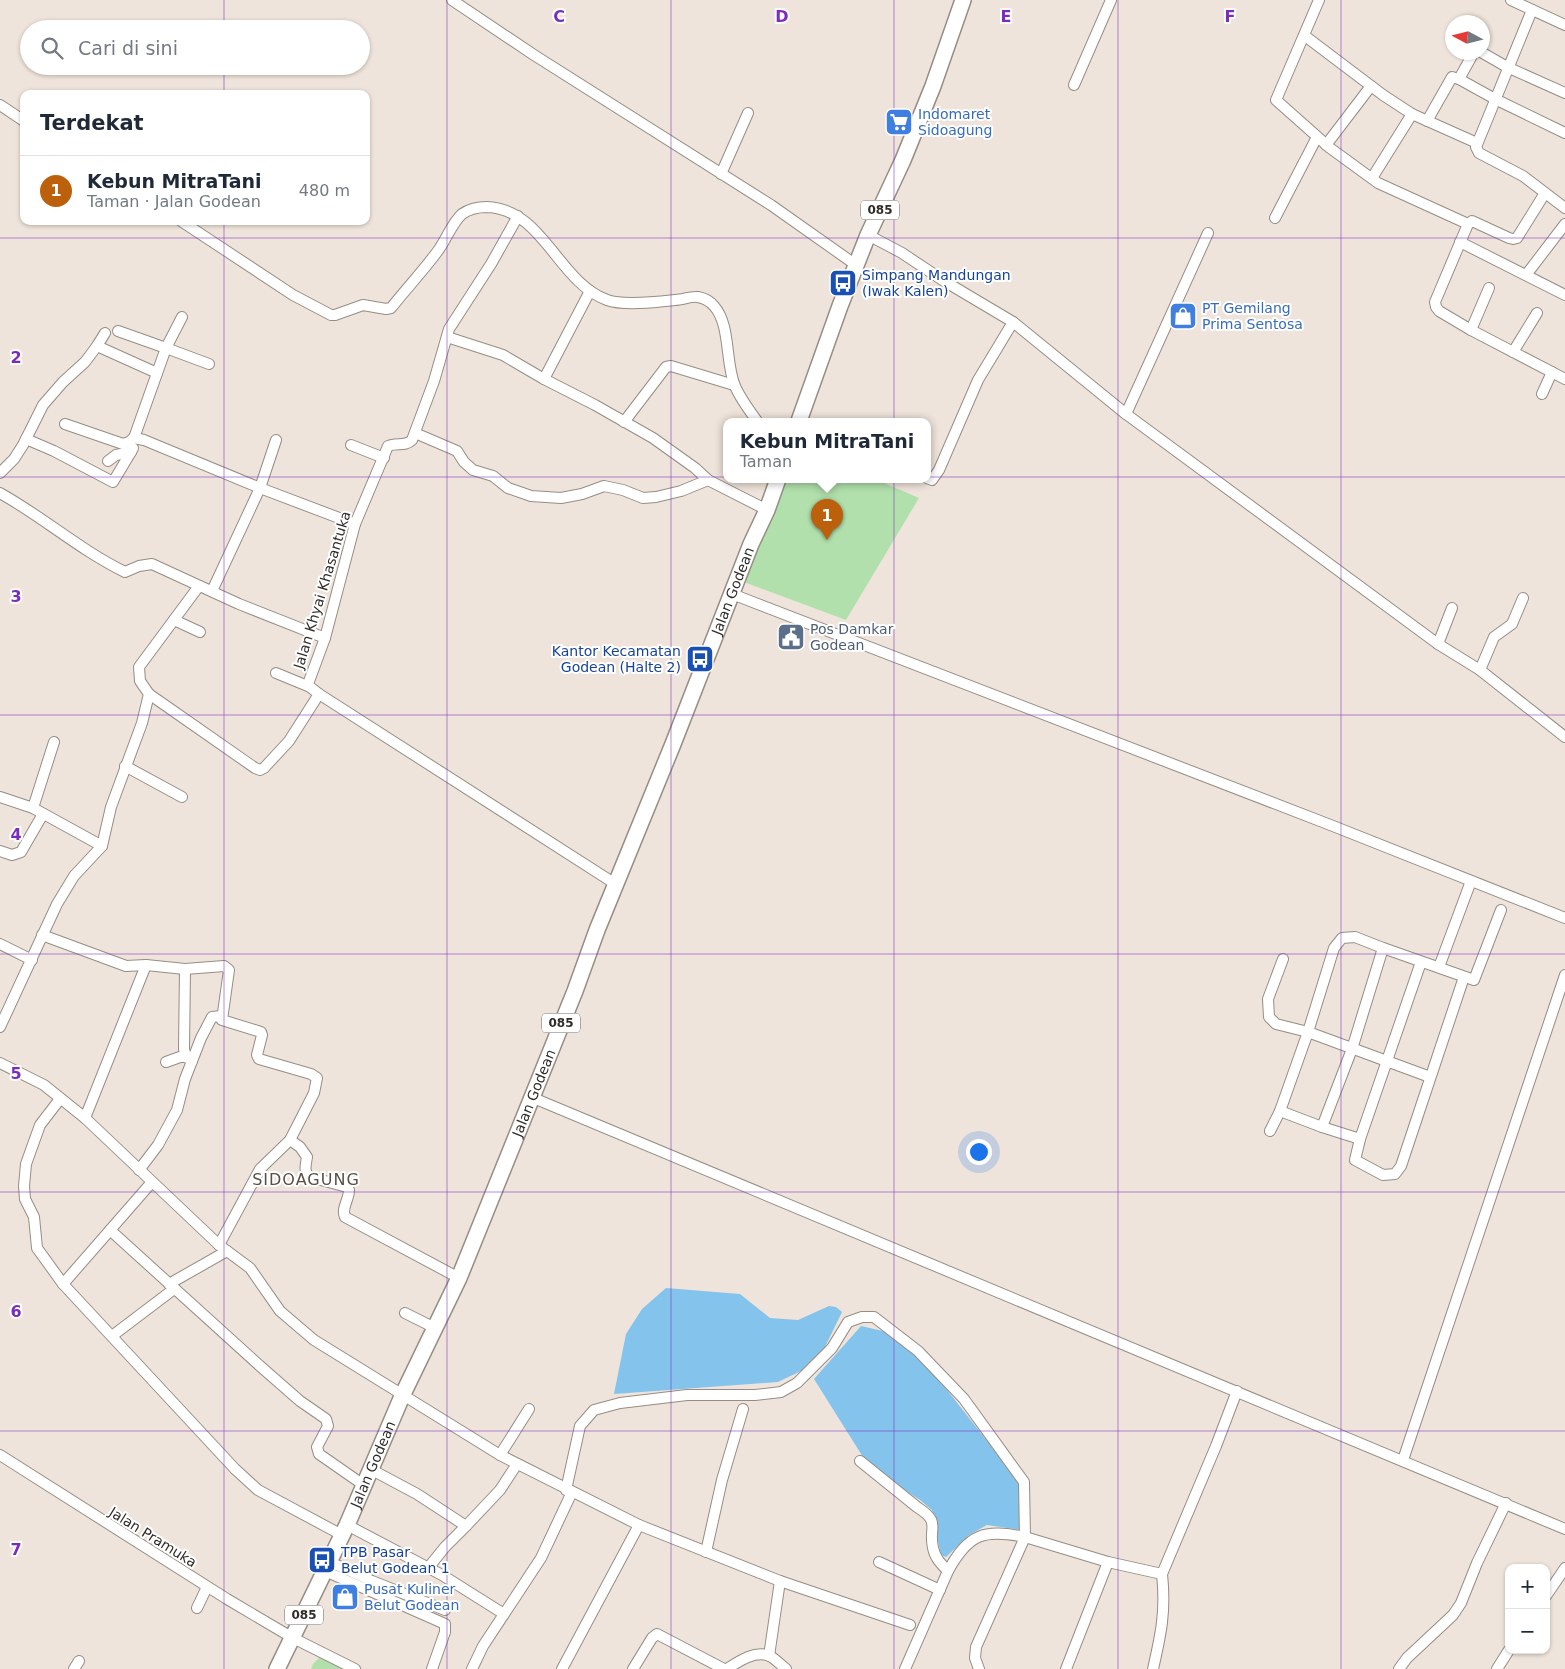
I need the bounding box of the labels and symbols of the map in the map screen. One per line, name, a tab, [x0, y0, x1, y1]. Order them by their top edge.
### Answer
text: C	[553, 7, 565, 26]
text: D	[775, 7, 789, 26]
text: E	[1001, 7, 1011, 26]
text: F	[1225, 7, 1235, 26]
north arrow	[1445, 15, 1490, 60]
place label: Indomaret Sidoagung	[918, 106, 992, 138]
supermarket icon: Indomaret Sidoagung	[884, 107, 914, 137]
road number: 085	[861, 200, 899, 220]
place label: Simpang Mandungan (Iwak Kalen)	[862, 267, 1011, 299]
bus stop icon: Simpang Mandungan (Iwak Kalen)	[828, 268, 858, 298]
place label: PT Gemilang Prima Sentosa	[1202, 300, 1303, 332]
shop icon: PT Gemilang Prima Sentosa	[1168, 301, 1198, 331]
text: 2	[10, 348, 22, 367]
pin: 1	[811, 499, 843, 540]
street label: Jalan Khyai Khasantuka	[290, 509, 354, 672]
street label: Jalan Godean	[708, 545, 757, 638]
text: 3	[10, 587, 22, 606]
place label: Pos Damkar Godean	[810, 621, 894, 653]
public building icon: Pos Damkar Godean	[776, 622, 806, 652]
place label: Kantor Kecamatan Godean (Halte 2)	[552, 643, 681, 675]
bus stop icon: Kantor Kecamatan Godean (Halte 2)	[685, 644, 715, 674]
text: 4	[10, 825, 22, 844]
road number: 085	[542, 1014, 580, 1032]
street label: Jalan Godean	[509, 1047, 559, 1140]
text: 5	[10, 1064, 22, 1083]
your location	[966, 1139, 992, 1165]
district label: SIDOAGUNG	[252, 1170, 360, 1189]
text: 6	[10, 1302, 22, 1321]
street label: Jalan Godean	[347, 1419, 399, 1511]
street label: Jalan Pramuka	[106, 1503, 200, 1570]
text: 7	[10, 1540, 22, 1559]
place label: TPB Pasar Belut Godean 1	[340, 1544, 450, 1576]
bus stop icon: TPB Pasar Belut Godean 1	[307, 1545, 337, 1575]
place label: Pusat Kuliner Belut Godean	[364, 1581, 459, 1613]
shop icon: Pusat Kuliner Belut Godean	[330, 1582, 360, 1612]
road number: 085	[285, 1606, 323, 1624]

